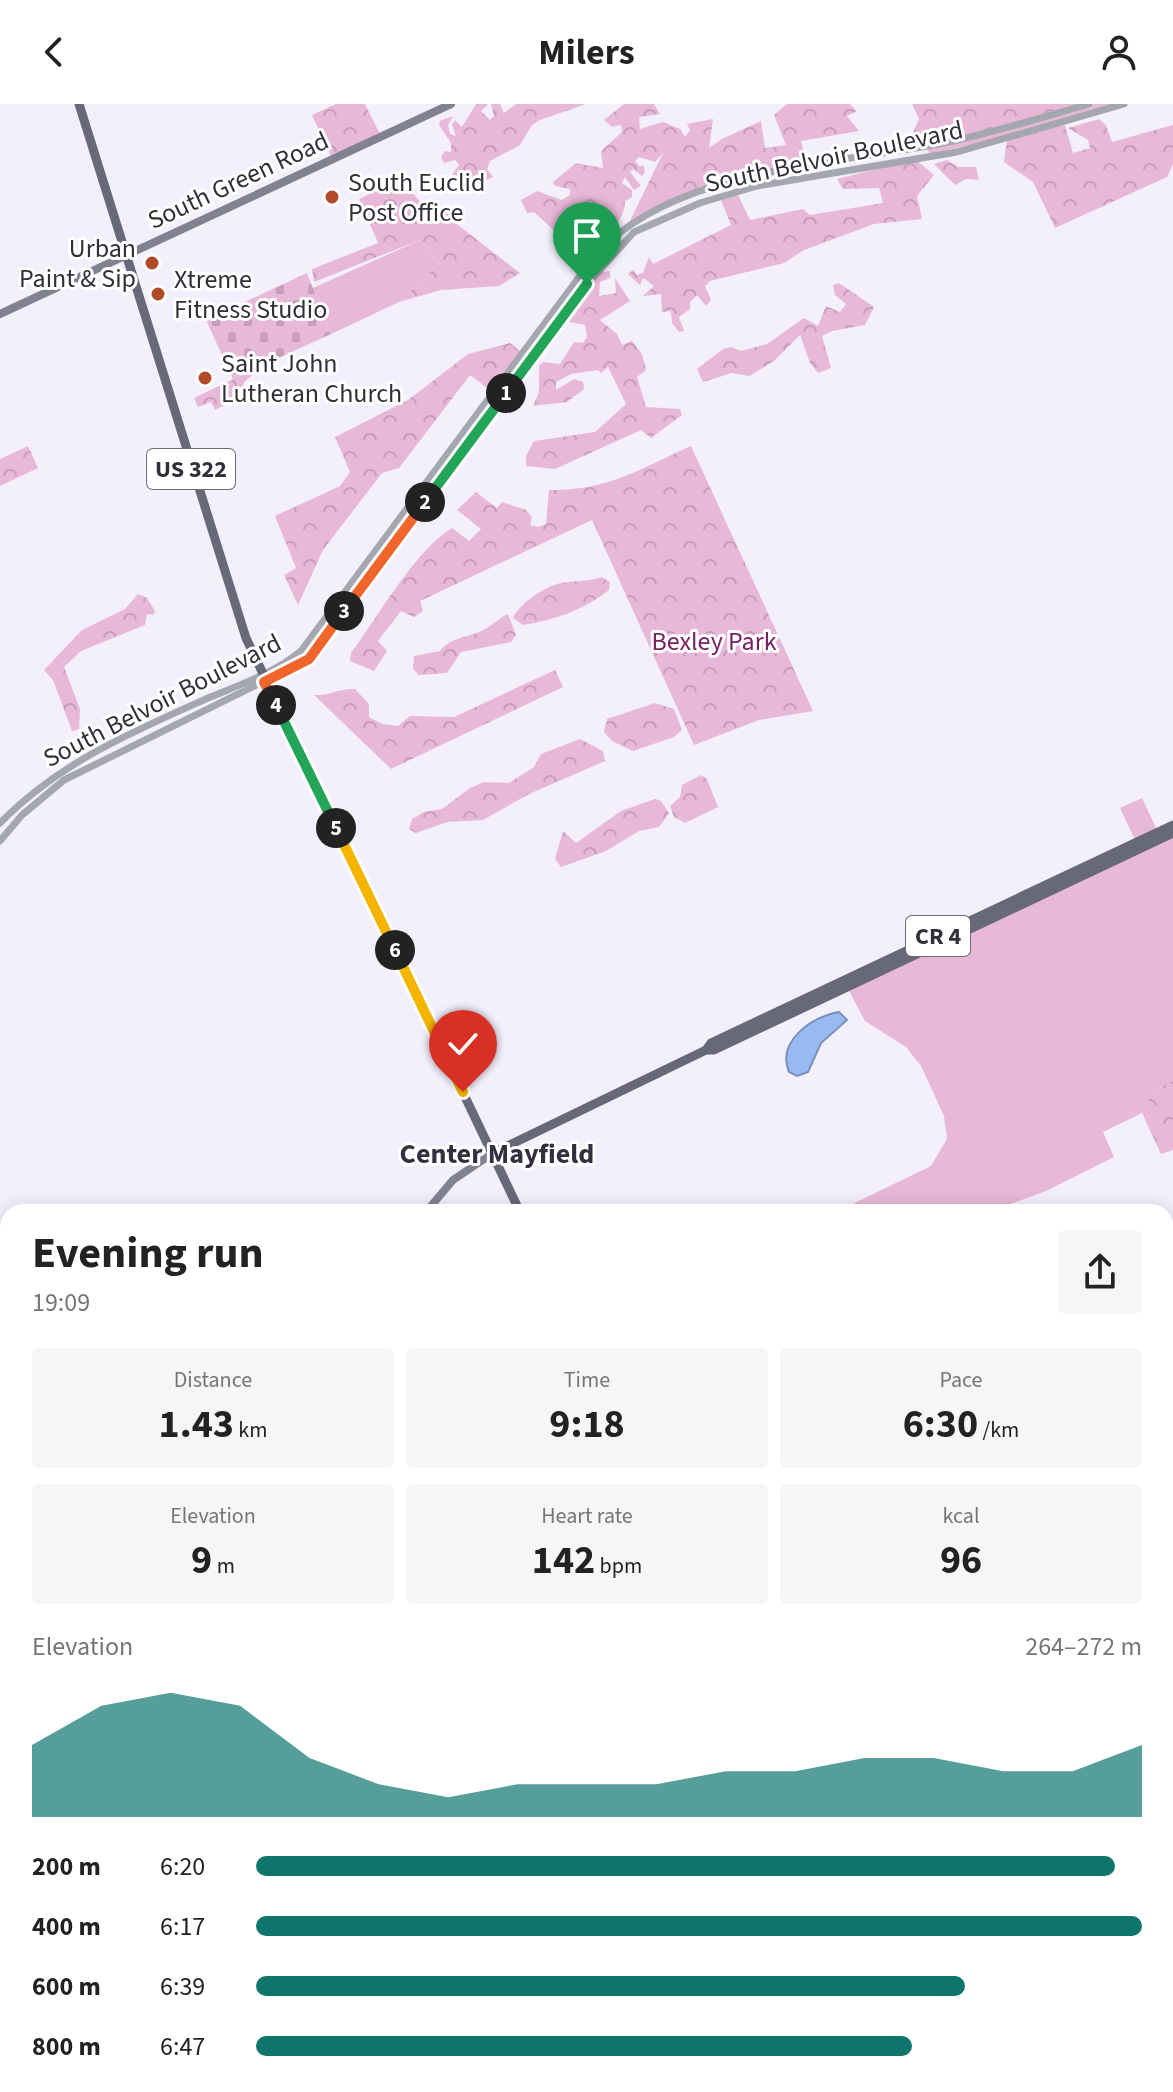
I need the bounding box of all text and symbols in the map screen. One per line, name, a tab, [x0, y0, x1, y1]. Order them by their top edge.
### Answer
text: Milers	[538, 27, 635, 78]
icon: back	[32, 30, 76, 74]
icon: person	[1097, 30, 1141, 74]
street label: South Belvoir Boulevard	[702, 111, 967, 202]
street label: South Green Road	[142, 122, 335, 239]
place label: South Euclid Post Office	[348, 164, 485, 231]
marker: South Euclid Post Office	[323, 188, 341, 206]
pin	[553, 202, 621, 284]
icon: arrive	[565, 214, 609, 258]
place label: Urban Paint & Sip	[19, 230, 136, 297]
marker: Urban Paint & Sip	[143, 254, 161, 272]
place label: Xtreme Fitness Studio	[174, 261, 327, 328]
marker: Xtreme Fitness Studio	[149, 285, 167, 303]
place label: Saint John Lutheran Church	[221, 345, 402, 412]
marker: Saint John Lutheran Church	[196, 369, 214, 387]
pin: 1	[486, 373, 526, 413]
text: 1	[500, 377, 512, 409]
road number: US 322	[147, 449, 235, 489]
pin: 2	[405, 482, 445, 522]
text: 2	[419, 486, 431, 518]
pin: 3	[324, 591, 364, 631]
text: 3	[338, 595, 350, 627]
park label: Bexley Park	[651, 623, 777, 660]
street label: South Belvoir Boulevard	[37, 624, 288, 777]
pin: 4	[256, 685, 296, 725]
text: 4	[270, 689, 282, 721]
pin: 5	[316, 808, 356, 848]
text: 5	[330, 812, 342, 844]
road number: CR 4	[906, 916, 970, 956]
pin: 6	[375, 930, 415, 970]
text: 6	[389, 934, 401, 966]
pin	[429, 1010, 497, 1092]
icon: check	[441, 1022, 485, 1066]
district label: Center Mayfield	[400, 1134, 594, 1174]
text: Evening run	[32, 1222, 264, 1285]
button: share	[1058, 1230, 1142, 1314]
text: 19:09	[32, 1284, 90, 1321]
text: Distance	[174, 1364, 252, 1396]
text: Time	[564, 1364, 610, 1396]
text: Pace	[939, 1364, 983, 1396]
text: 1.43	[159, 1396, 234, 1453]
text: 9:18	[549, 1396, 625, 1453]
text: 6:30	[903, 1396, 978, 1453]
text: km	[234, 1414, 267, 1446]
text: /km	[978, 1414, 1019, 1446]
text: Elevation	[170, 1500, 256, 1532]
text: Heart rate	[541, 1500, 633, 1532]
text: kcal	[942, 1500, 980, 1532]
text: 9	[191, 1532, 212, 1589]
text: 142	[532, 1532, 595, 1589]
text: 96	[940, 1532, 982, 1589]
text: m	[212, 1550, 235, 1582]
text: bpm	[595, 1550, 642, 1582]
text: Elevation	[32, 1628, 133, 1665]
text: 264–272 m	[1025, 1628, 1142, 1665]
text: 200 m	[32, 1848, 101, 1885]
text: 6:20	[160, 1848, 205, 1885]
text: 400 m	[32, 1908, 101, 1945]
text: 6:17	[160, 1908, 205, 1945]
text: 600 m	[32, 1968, 101, 2005]
text: 6:39	[160, 1968, 205, 2005]
text: 800 m	[32, 2028, 101, 2065]
text: 6:47	[160, 2028, 205, 2065]

